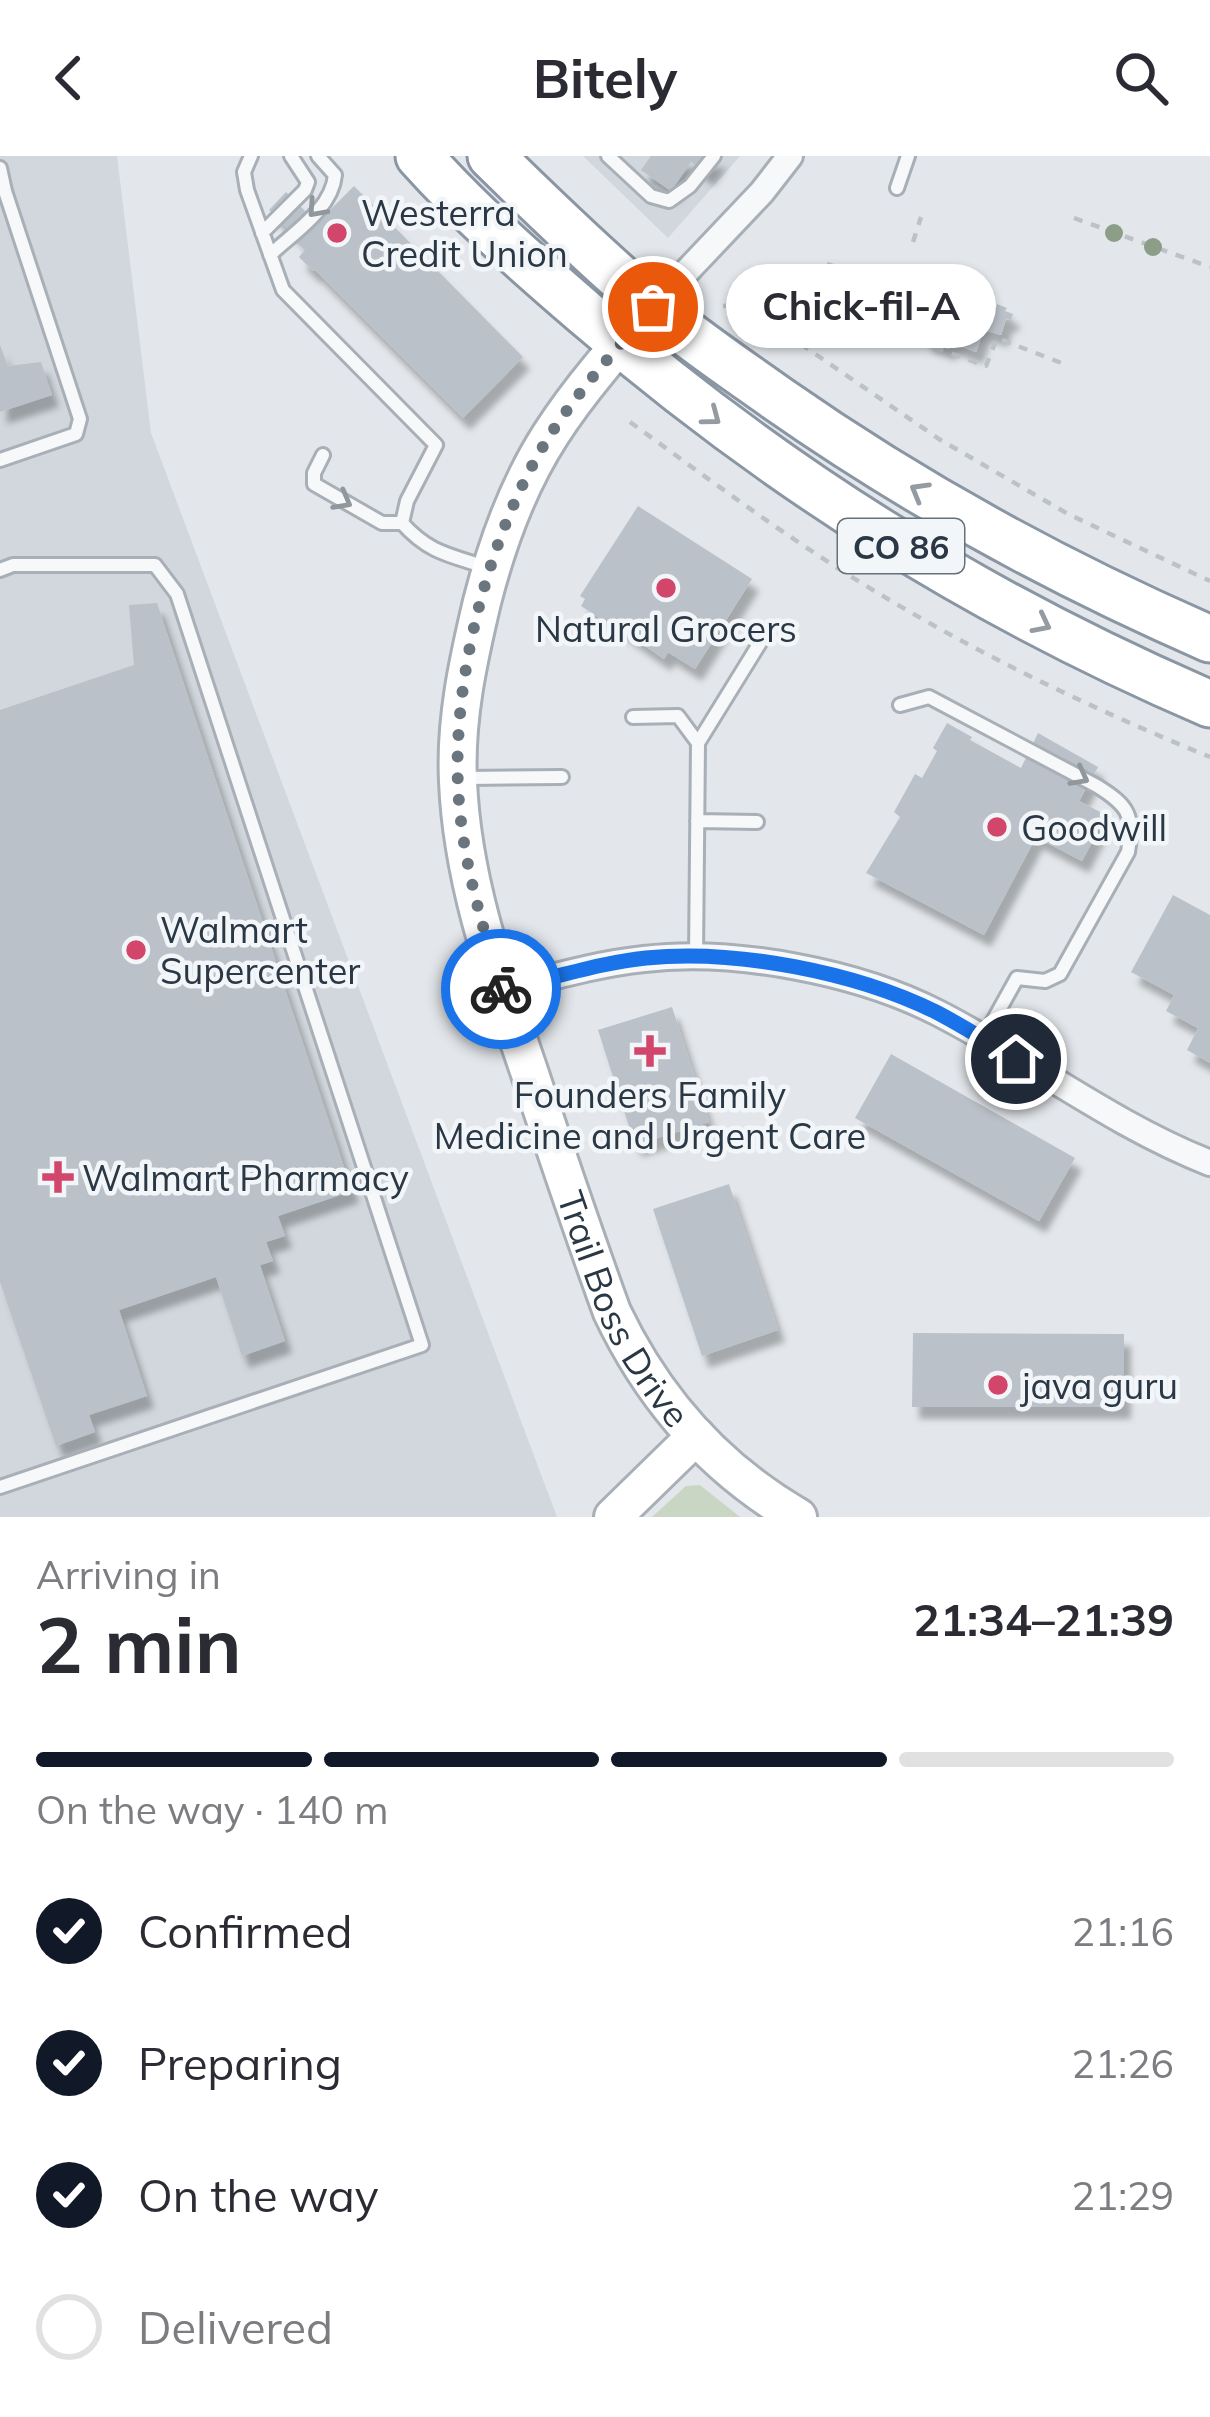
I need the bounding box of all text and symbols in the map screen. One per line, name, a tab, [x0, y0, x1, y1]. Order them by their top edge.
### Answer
text: Bitely	[533, 44, 677, 112]
icon: back	[36, 45, 102, 111]
icon: search	[1108, 45, 1174, 111]
place label: Westerra Credit Union	[361, 190, 568, 276]
one-way arrow	[309, 195, 330, 216]
marker: Westerra Credit Union	[324, 220, 350, 246]
pin	[602, 256, 704, 358]
callout: Chick-fil-A	[725, 265, 995, 349]
icon: bag	[620, 274, 686, 340]
text: Chick-fil-A	[762, 281, 960, 330]
one-way arrow	[698, 403, 720, 424]
one-way arrow	[910, 483, 932, 506]
one-way arrow	[331, 486, 352, 509]
road number: CO 86	[838, 519, 964, 573]
marker: Natural Grocers	[653, 575, 679, 601]
place label: Natural Grocers	[535, 606, 797, 651]
one-way arrow	[1029, 609, 1051, 632]
one-way arrow	[1067, 763, 1088, 786]
place label: Goodwill	[1021, 805, 1167, 850]
marker: Goodwill	[984, 814, 1010, 840]
place label: Walmart Supercenter	[160, 907, 360, 993]
courier	[441, 929, 561, 1049]
marker: Walmart Supercenter	[123, 937, 149, 963]
icon: bike	[468, 956, 534, 1022]
pin	[965, 1008, 1067, 1110]
icon: home	[983, 1026, 1049, 1092]
marker: Founders Family Medicine and Urgent Care	[634, 1035, 666, 1067]
place label: Founders Family Medicine and Urgent Care	[434, 1072, 866, 1158]
place label: Walmart Pharmacy	[82, 1155, 409, 1200]
marker: Walmart Pharmacy	[45, 1164, 71, 1190]
street label: Trail Boss Drive	[549, 1185, 700, 1436]
place label: java guru	[1019, 1363, 1178, 1408]
marker: java guru	[985, 1372, 1011, 1398]
text: Arriving in	[36, 1550, 221, 1599]
text: 21:34–21:39	[913, 1591, 1174, 1647]
text: 2 min	[36, 1595, 242, 1693]
text: On the way · 140 m	[36, 1785, 388, 1834]
icon: check	[36, 1898, 102, 1964]
text: Confirmed	[138, 1903, 352, 1959]
text: 21:16	[1072, 1907, 1174, 1956]
icon: check	[36, 2030, 102, 2096]
text: Preparing	[138, 2035, 342, 2091]
text: 21:26	[1072, 2039, 1174, 2088]
icon: check	[36, 2162, 102, 2228]
text: On the way	[138, 2167, 379, 2223]
text: 21:29	[1072, 2171, 1174, 2220]
text: Delivered	[138, 2299, 333, 2355]

